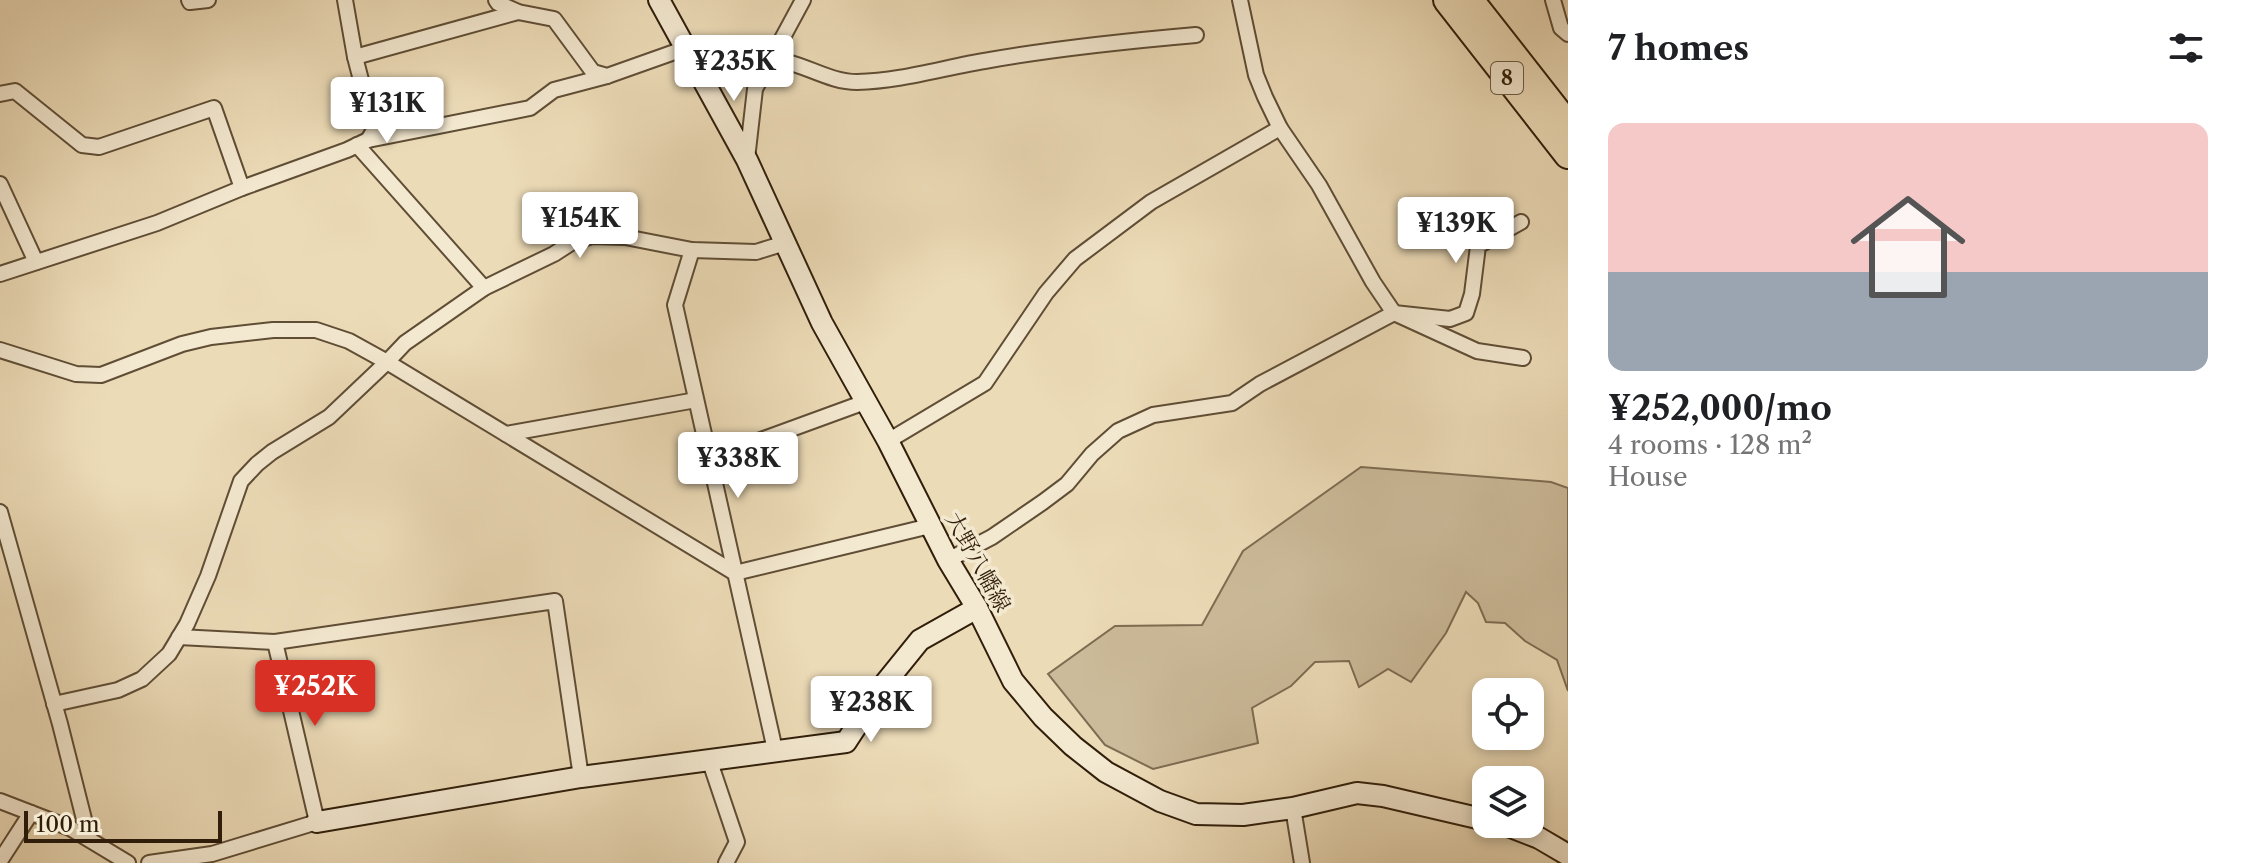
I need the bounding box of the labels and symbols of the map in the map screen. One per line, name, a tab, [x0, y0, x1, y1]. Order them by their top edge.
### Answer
pin: ¥235K	[678, 35, 790, 103]
road number: 8	[1491, 62, 1523, 94]
pin: ¥131K	[331, 77, 443, 145]
pin: ¥154K	[524, 192, 636, 260]
pin: ¥139K	[1400, 197, 1512, 265]
pin: ¥338K	[682, 432, 794, 500]
street label: 大野八幡線	[940, 507, 1016, 617]
pin: ¥252K	[259, 660, 371, 728]
pin: ¥238K	[815, 676, 927, 744]
scale bar	[24, 807, 222, 843]

